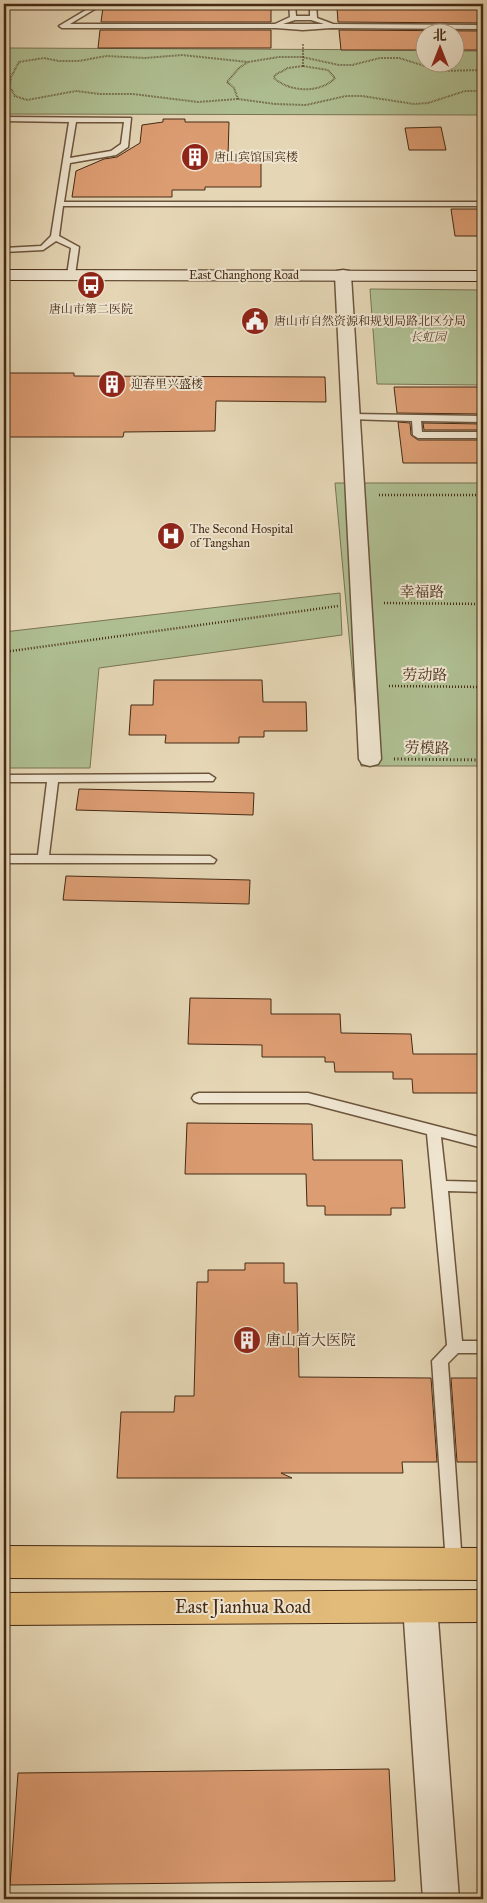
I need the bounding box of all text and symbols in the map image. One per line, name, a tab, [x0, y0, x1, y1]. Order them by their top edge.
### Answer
north arrow	[414, 22, 464, 72]
text: 北	[433, 27, 447, 44]
building icon: 唐山宾馆国宾楼	[180, 142, 210, 172]
place label: 唐山宾馆国宾楼	[214, 150, 298, 164]
street label: East Changhong Road	[189, 268, 299, 283]
bus stop icon: 唐山市第二医院	[76, 270, 106, 300]
place label: 唐山市第二医院	[49, 302, 133, 316]
public building icon: 唐山市自然资源和规划局路北区分局	[240, 306, 270, 336]
place label: 唐山市自然资源和规划局路北区分局	[274, 314, 466, 328]
park label: 长虹园	[410, 330, 448, 344]
building icon: 迎春里兴盛楼	[97, 369, 127, 399]
place label: 迎春里兴盛楼	[131, 377, 203, 391]
hospital icon: The Second Hospital of Tangshan	[156, 521, 186, 551]
place label: The Second Hospital of Tangshan	[190, 522, 294, 551]
street label: 幸福路	[399, 583, 445, 601]
street label: 劳动路	[402, 666, 448, 684]
street label: 劳模路	[404, 739, 450, 757]
building icon: 唐山首大医院	[232, 1325, 262, 1355]
place label: 唐山首大医院	[266, 1331, 356, 1349]
street label: East Jianhua Road	[175, 1596, 311, 1619]

